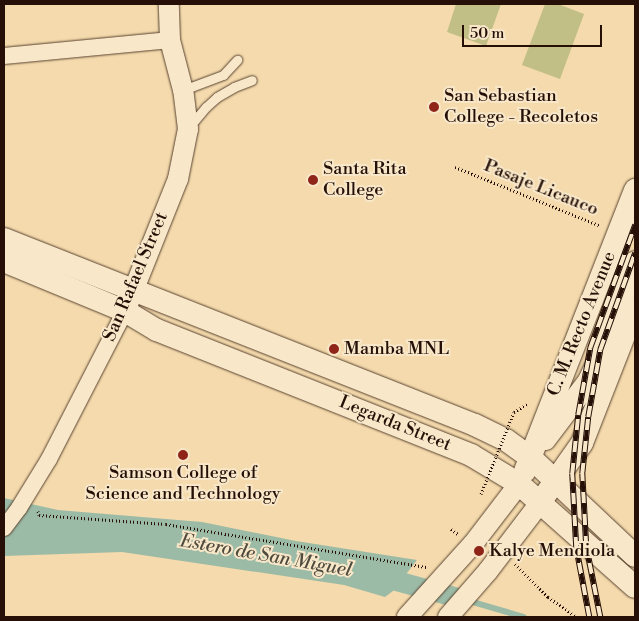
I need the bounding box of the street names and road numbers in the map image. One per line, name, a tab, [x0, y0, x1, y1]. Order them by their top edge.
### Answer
street label: Pasaje Licauco	[481, 155, 601, 221]
street label: San Rafael Street	[99, 209, 173, 345]
street label: C. M. Recto Avenue	[543, 248, 621, 400]
street label: Legarda Street	[336, 392, 454, 456]

